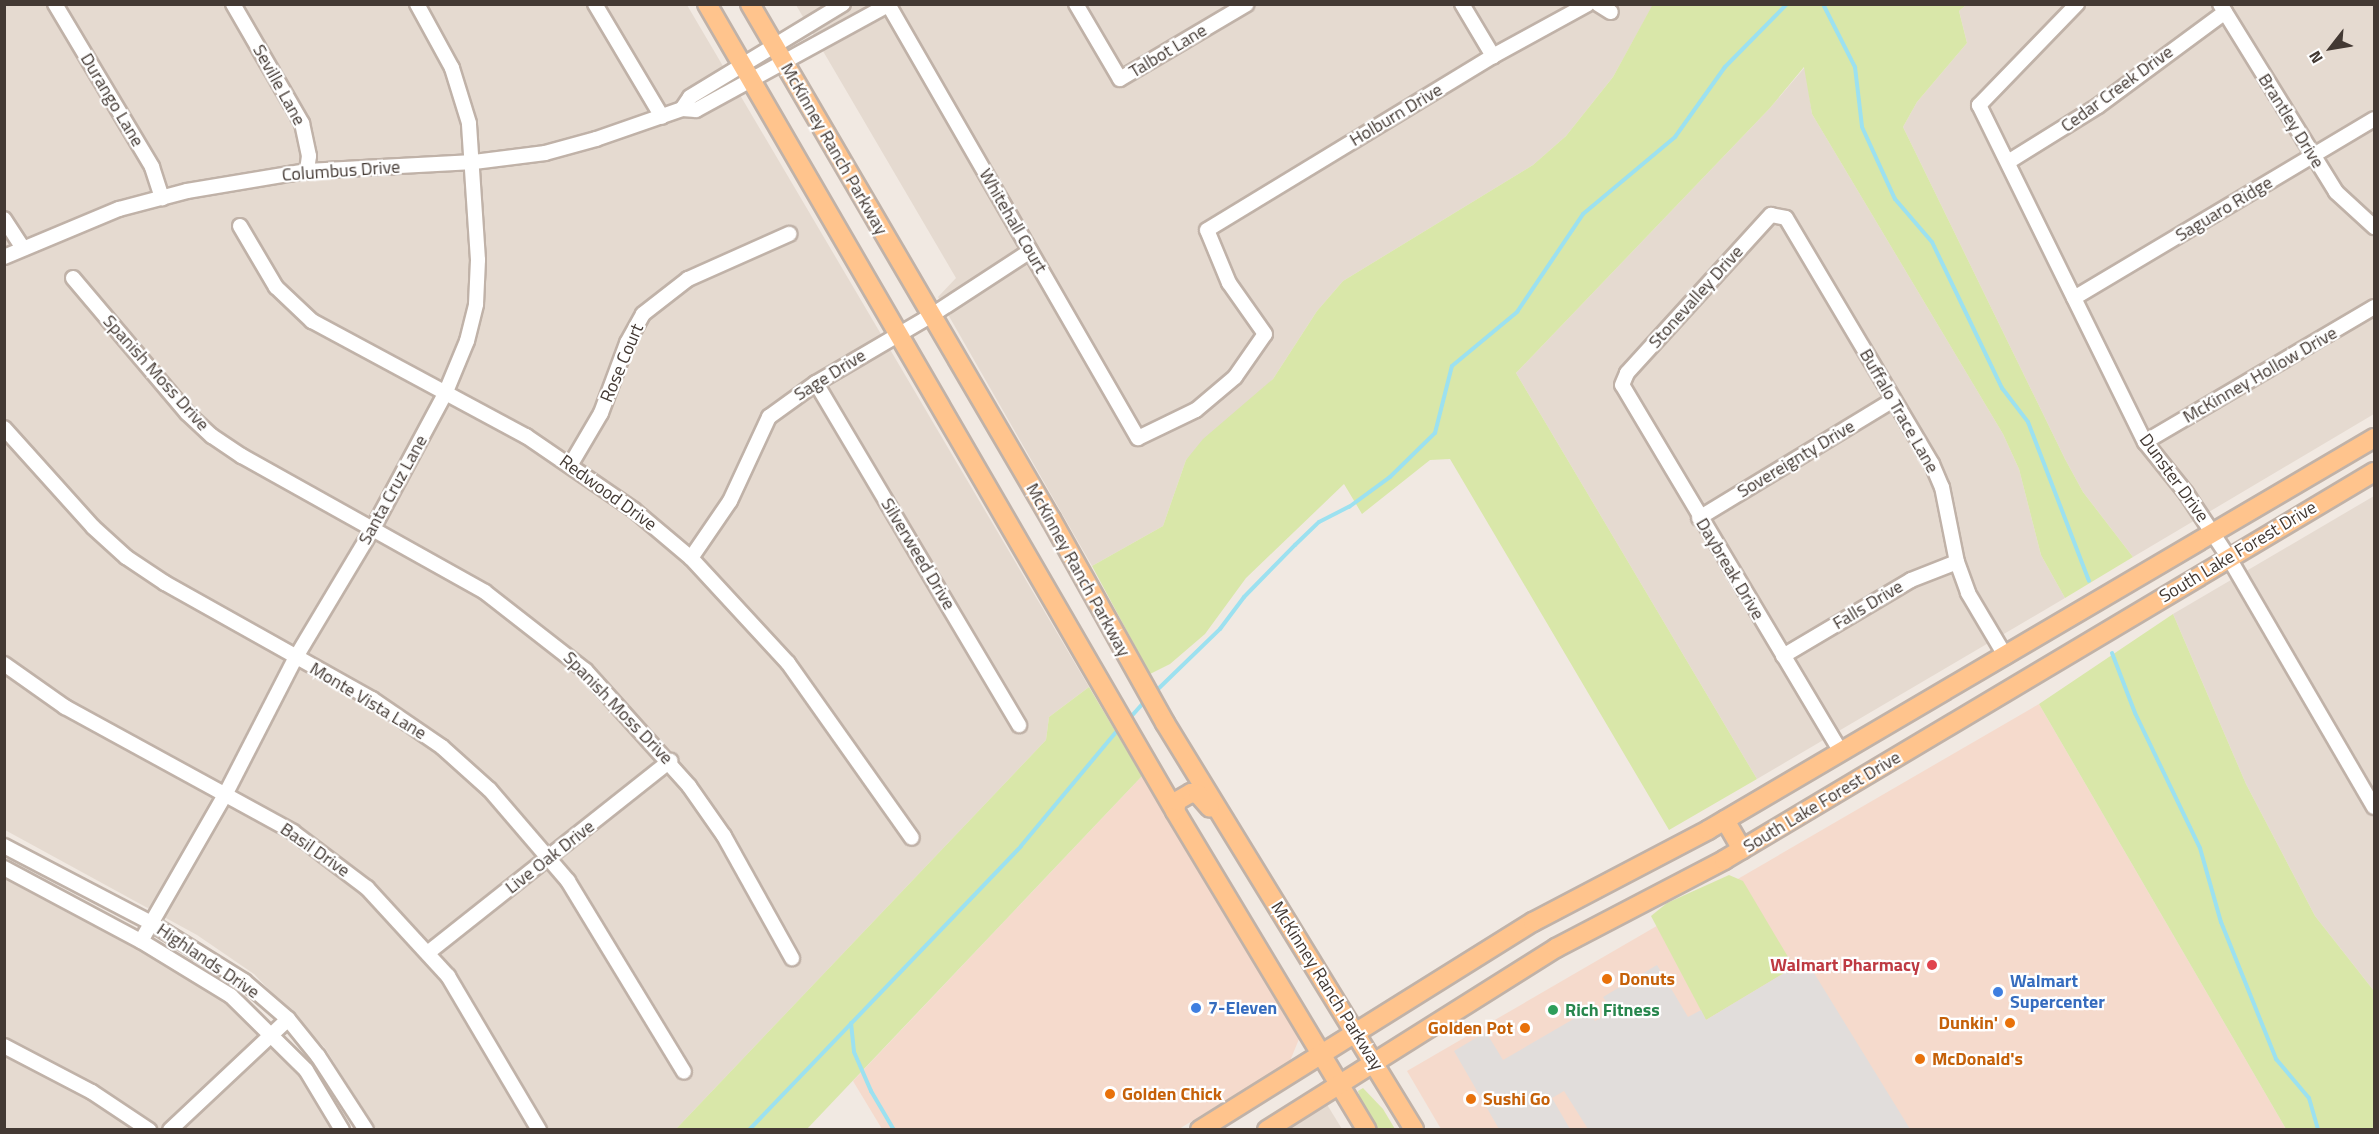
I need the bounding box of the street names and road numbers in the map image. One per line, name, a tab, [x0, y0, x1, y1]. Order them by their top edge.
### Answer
street label: Talbot Lane	[1125, 19, 1211, 83]
street label: Seville Lane	[248, 41, 310, 129]
street label: Cedar Creek Drive	[2057, 41, 2177, 137]
street label: Durango Lane	[76, 49, 148, 151]
street label: McKinney Ranch Parkway	[776, 59, 892, 239]
street label: Brantley Drive	[2253, 70, 2329, 172]
street label: Holburn Drive	[1346, 79, 1446, 151]
street label: Columbus Drive	[281, 156, 401, 186]
street label: Whitehall Court	[974, 165, 1052, 277]
street label: Saguaro Ridge	[2172, 172, 2276, 246]
street label: Stonevalley Drive	[1644, 241, 1748, 353]
street label: Spanish Moss Drive	[98, 311, 214, 435]
street label: Rose Court	[596, 321, 648, 405]
street label: McKinney Hollow Drive	[2179, 322, 2341, 428]
street label: Sage Drive	[790, 345, 870, 405]
street label: Buffalo Trace Lane	[1855, 345, 1943, 477]
street label: Sovereignty Drive	[1733, 416, 1859, 502]
street label: Dunster Drive	[2135, 430, 2213, 526]
street label: Santa Cruz Lane	[354, 432, 432, 548]
street label: Redwood Drive	[555, 450, 661, 536]
street label: McKinney Ranch Parkway	[1021, 480, 1135, 660]
street label: Silverweed Drive	[876, 494, 960, 614]
street label: South Lake Forest Drive	[2155, 496, 2321, 608]
street label: Daybreak Drive	[1691, 514, 1769, 624]
street label: Falls Drive	[1829, 576, 1907, 634]
street label: Spanish Moss Drive	[559, 647, 677, 769]
street label: Monte Vista Lane	[306, 658, 430, 744]
street label: South Lake Forest Drive	[1739, 746, 1905, 858]
street label: Live Oak Drive	[501, 816, 599, 898]
street label: Basil Drive	[276, 818, 354, 882]
street label: McKinney Ranch Parkway	[1266, 898, 1388, 1074]
street label: Highlands Drive	[153, 919, 263, 1003]

